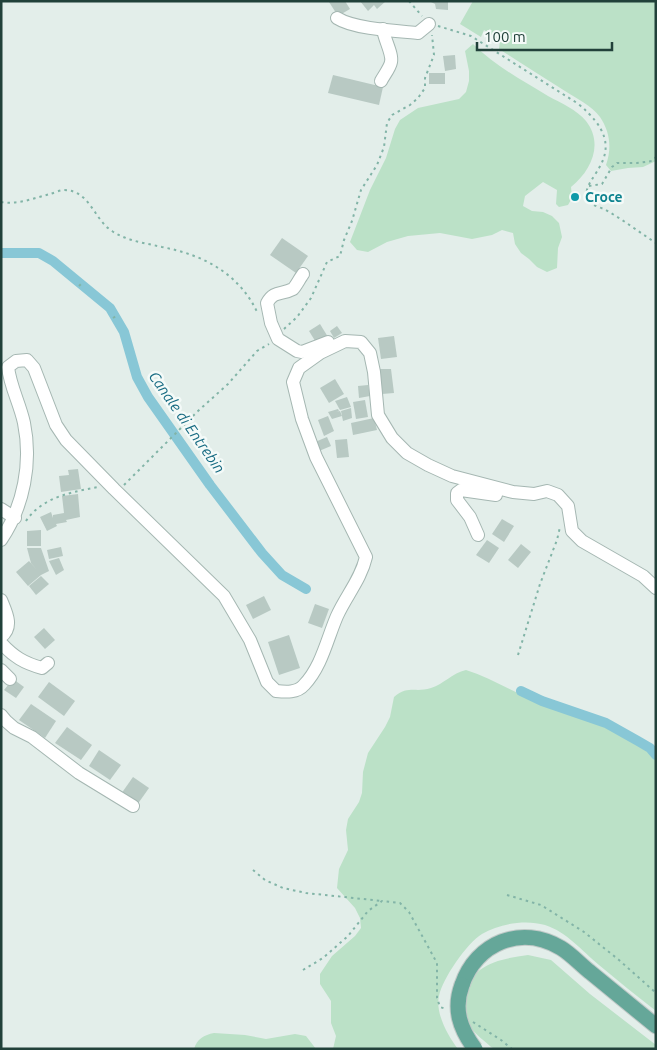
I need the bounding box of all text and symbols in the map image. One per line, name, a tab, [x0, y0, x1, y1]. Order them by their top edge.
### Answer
scale bar	[477, 20, 612, 52]
text: 100 m	[484, 28, 526, 45]
place label: Croce	[585, 189, 623, 205]
marker: Croce	[569, 191, 581, 203]
water label: Canale di Entrebin	[146, 368, 228, 476]

